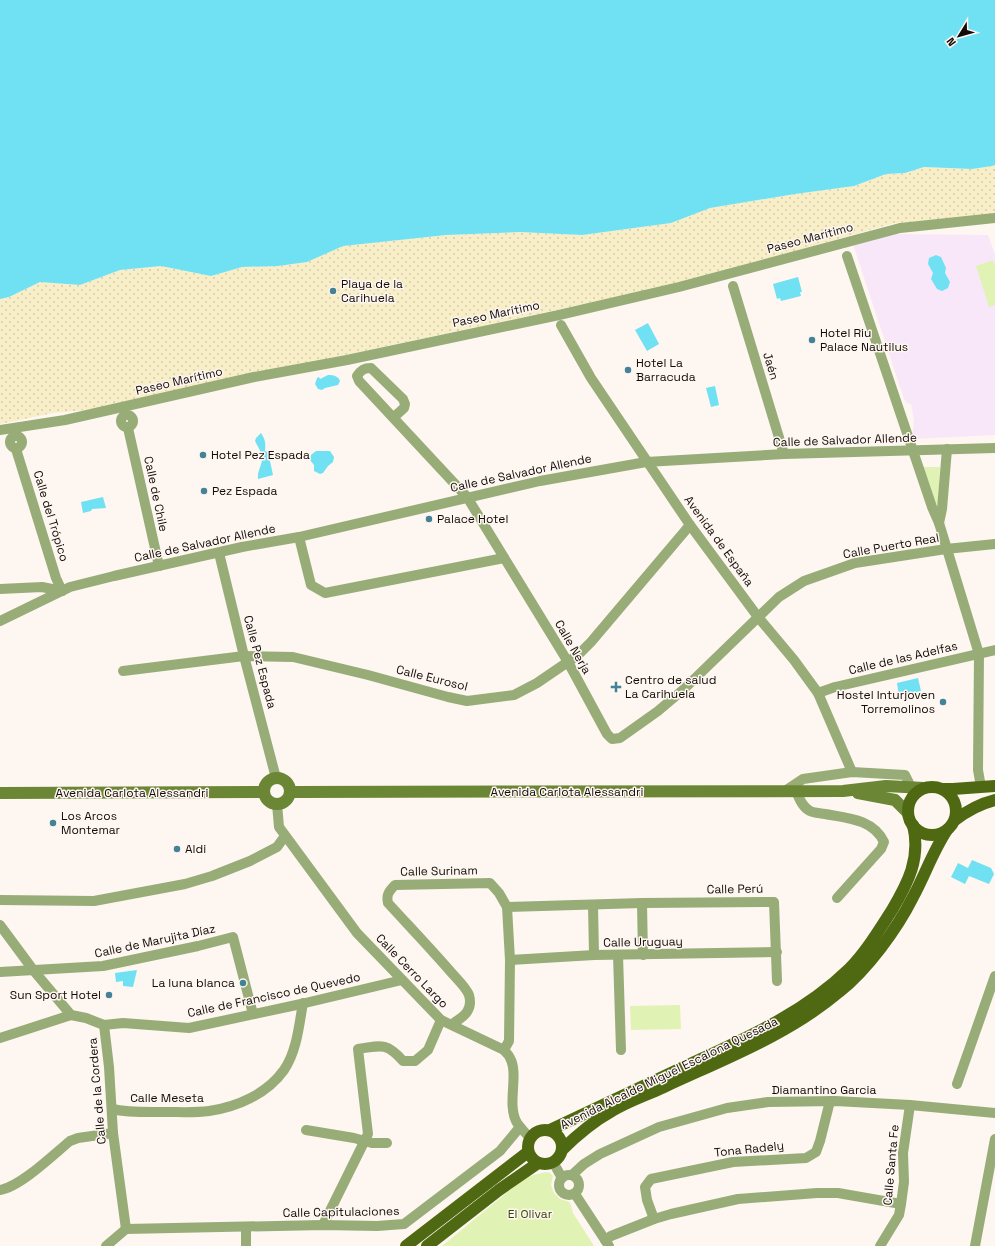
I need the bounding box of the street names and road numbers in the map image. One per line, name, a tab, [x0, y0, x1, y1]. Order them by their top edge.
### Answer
street label: Paseo Marítimo	[765, 219, 855, 257]
street label: Paseo Marítimo	[451, 297, 541, 331]
street label: Jaén	[759, 350, 783, 382]
street label: Paseo Marítimo	[134, 363, 224, 399]
street label: Calle de Salvador Allende	[773, 429, 917, 451]
street label: Calle de Salvador Allende	[449, 450, 593, 496]
street label: Calle de Chile	[140, 455, 172, 533]
street label: Calle del Trópico	[30, 469, 72, 563]
street label: Avenida de España	[681, 492, 757, 590]
street label: Calle de Salvador Allende	[133, 520, 277, 566]
street label: Calle Puerto Real	[842, 530, 940, 562]
street label: Calle Pez Espada	[240, 614, 280, 711]
street label: Calle Nerja	[551, 617, 595, 677]
street label: Calle de las Adelfas	[847, 638, 959, 678]
street label: Calle Eurosol	[395, 661, 469, 695]
street label: Avenida Carlota Alessandri	[491, 784, 643, 800]
street label: Avenida Carlota Alessandri	[56, 785, 208, 801]
street label: Calle Surinam	[400, 862, 478, 880]
street label: Calle Perú	[707, 881, 763, 897]
street label: Calle de Marujita Díaz	[93, 920, 217, 962]
street label: Calle Cerro Largo	[372, 930, 452, 1012]
street label: Calle Uruguay	[603, 933, 683, 951]
street label: Calle de Francisco de Quevedo	[186, 969, 362, 1021]
street label: Avenida Alcalde Miguel Escalona Quesada	[557, 1013, 781, 1133]
street label: Calle de la Cordera	[84, 1037, 110, 1145]
street label: Diamantino Garcia	[772, 1082, 876, 1098]
street label: Calle Meseta	[130, 1090, 204, 1106]
street label: Calle Santa Fe	[879, 1124, 903, 1206]
street label: Tona Radely	[713, 1137, 785, 1161]
street label: Calle Capitulaciones	[282, 1203, 400, 1221]

